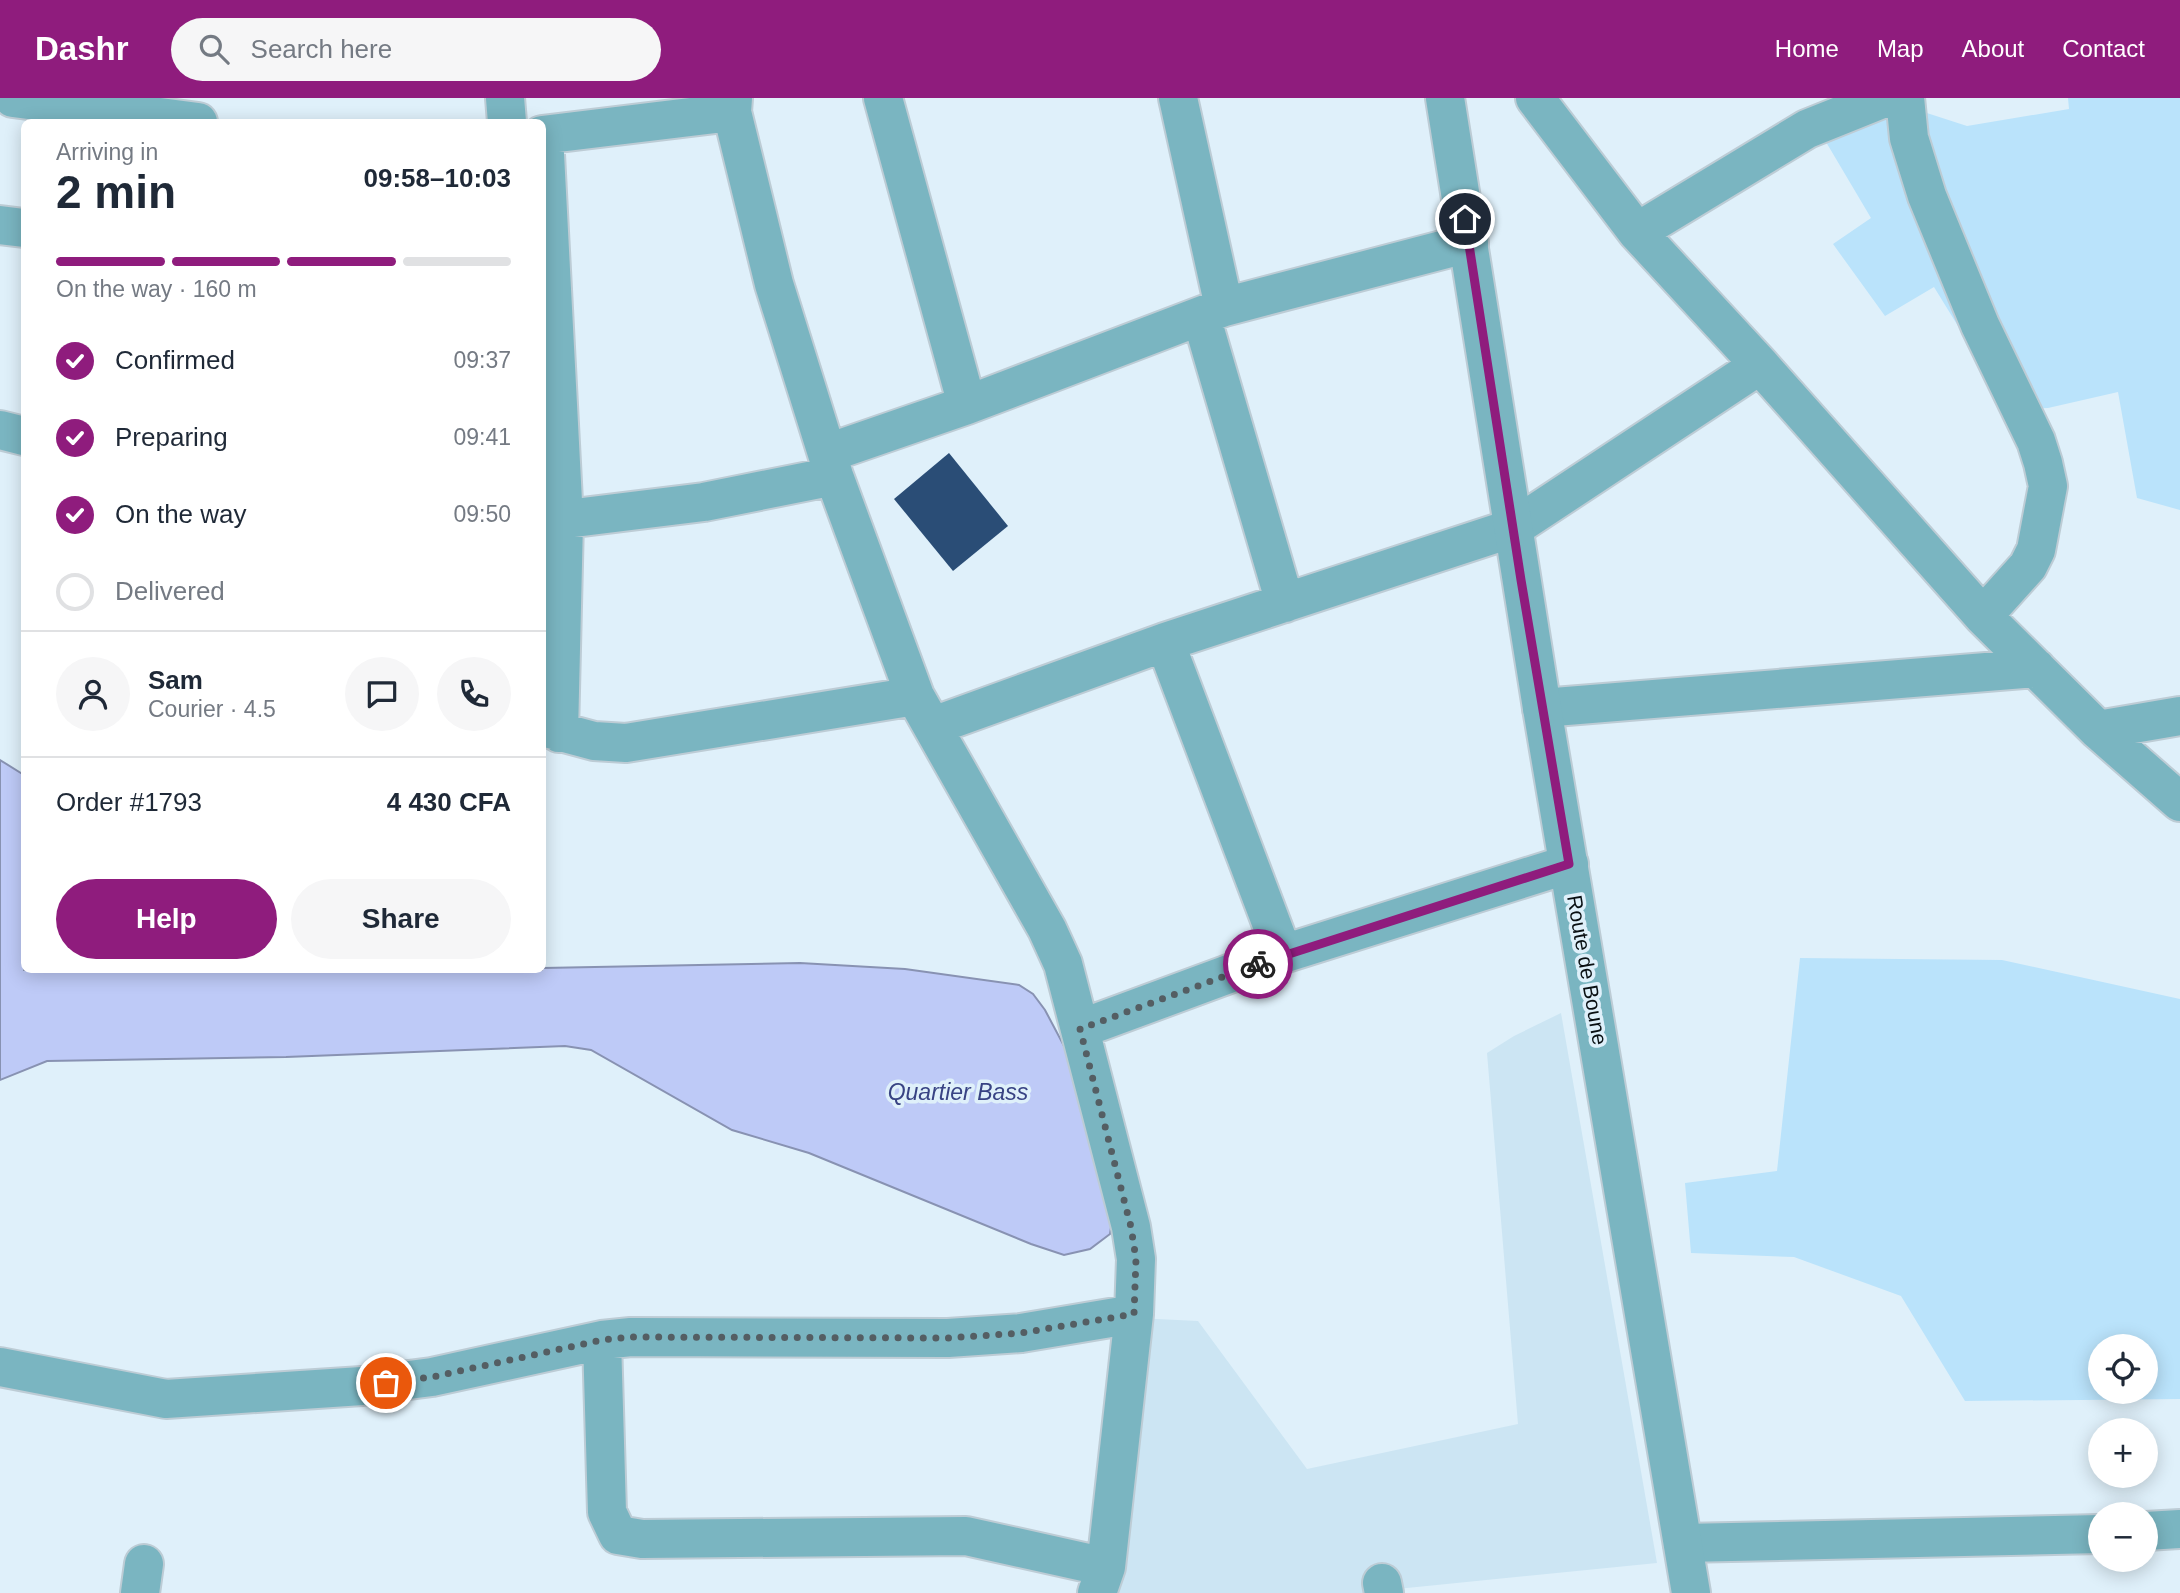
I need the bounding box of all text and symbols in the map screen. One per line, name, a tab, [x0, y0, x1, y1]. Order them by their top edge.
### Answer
search box	[171, 18, 661, 81]
text: Dashr	[35, 30, 129, 67]
icon: search	[195, 30, 233, 68]
text: Search here	[251, 34, 392, 64]
text: Home	[1775, 35, 1839, 62]
text: Map	[1877, 35, 1924, 62]
text: About	[1962, 35, 2024, 62]
text: Contact	[2062, 35, 2145, 62]
text: Arriving in	[56, 139, 158, 165]
text: 09:58–10:03	[364, 163, 511, 193]
text: 2 min	[56, 166, 176, 218]
pin	[1435, 189, 1495, 249]
icon: home	[1446, 200, 1484, 238]
text: On the way · 160 m	[56, 276, 257, 302]
icon: check	[56, 342, 94, 380]
text: Confirmed	[115, 345, 235, 375]
text: 09:37	[453, 347, 511, 373]
icon: check	[56, 419, 94, 457]
text: Preparing	[115, 422, 228, 452]
text: 09:41	[453, 424, 511, 450]
icon: check	[56, 496, 94, 534]
text: On the way	[115, 499, 247, 529]
text: 09:50	[453, 501, 511, 527]
text: Delivered	[115, 576, 225, 606]
button: person	[56, 657, 130, 731]
button: chat	[345, 657, 419, 731]
button: phone	[437, 657, 511, 731]
text: Sam	[148, 665, 203, 695]
text: Courier · 4.5	[148, 696, 276, 722]
text: Order #1793	[56, 787, 202, 817]
text: 4 430 CFA	[387, 787, 511, 817]
button: Help	[56, 879, 277, 959]
button: Share	[291, 879, 511, 959]
street label: Route de Boune	[1563, 893, 1612, 1047]
courier	[1223, 929, 1293, 999]
icon: bike	[1239, 945, 1277, 983]
water label: Quartier Bass	[888, 1079, 1029, 1105]
map controls	[2088, 1334, 2158, 1572]
button: locate	[2088, 1334, 2158, 1404]
pin	[356, 1353, 416, 1413]
icon: bag	[367, 1364, 405, 1402]
button: +	[2088, 1418, 2158, 1488]
button: −	[2088, 1502, 2158, 1572]

